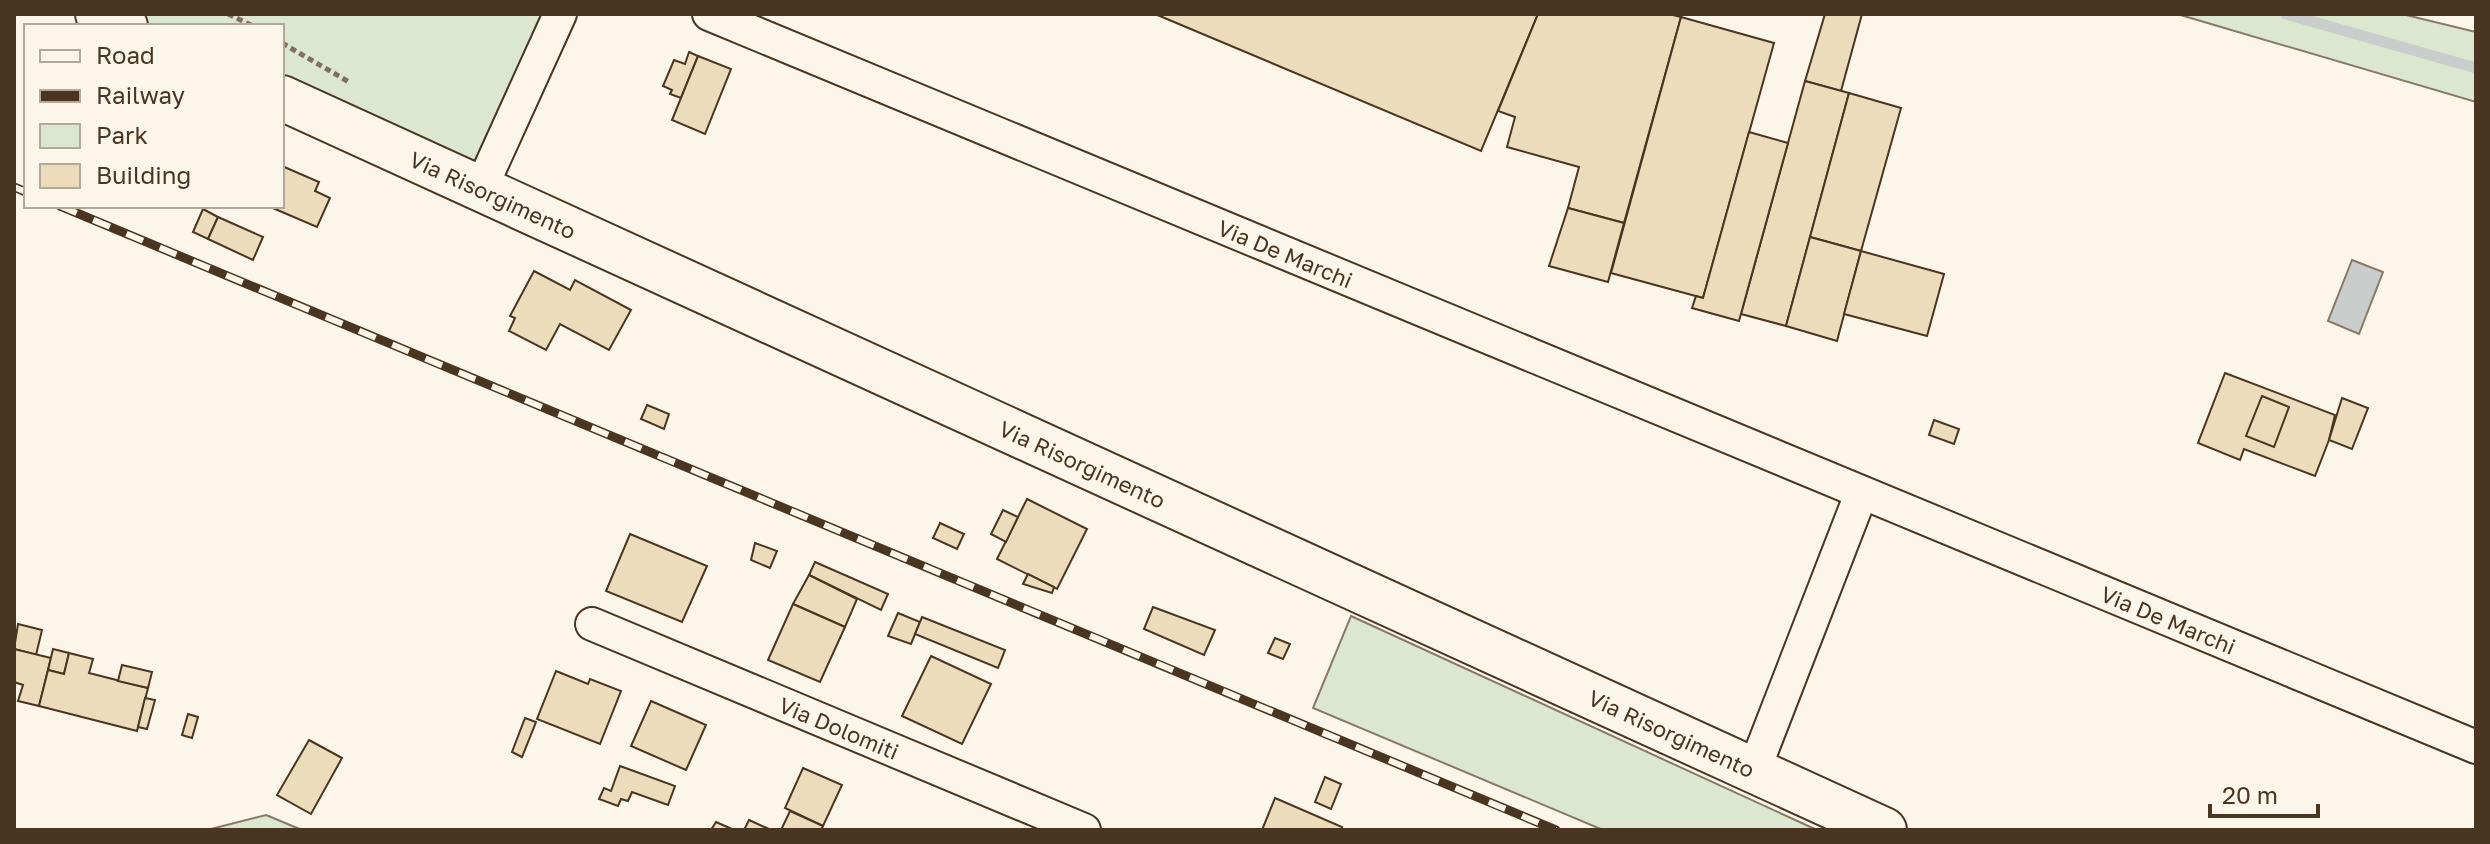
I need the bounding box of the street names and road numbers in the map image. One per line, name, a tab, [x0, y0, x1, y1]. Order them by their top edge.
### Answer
street label: Via Risorgimento	[406, 145, 580, 244]
street label: Via De Marchi	[1214, 213, 1357, 293]
street label: Via Risorgimento	[995, 414, 1170, 513]
street label: Via De Marchi	[2097, 579, 2240, 659]
street label: Via Risorgimento	[1584, 683, 1759, 783]
street label: Via Dolomiti	[775, 690, 903, 765]

